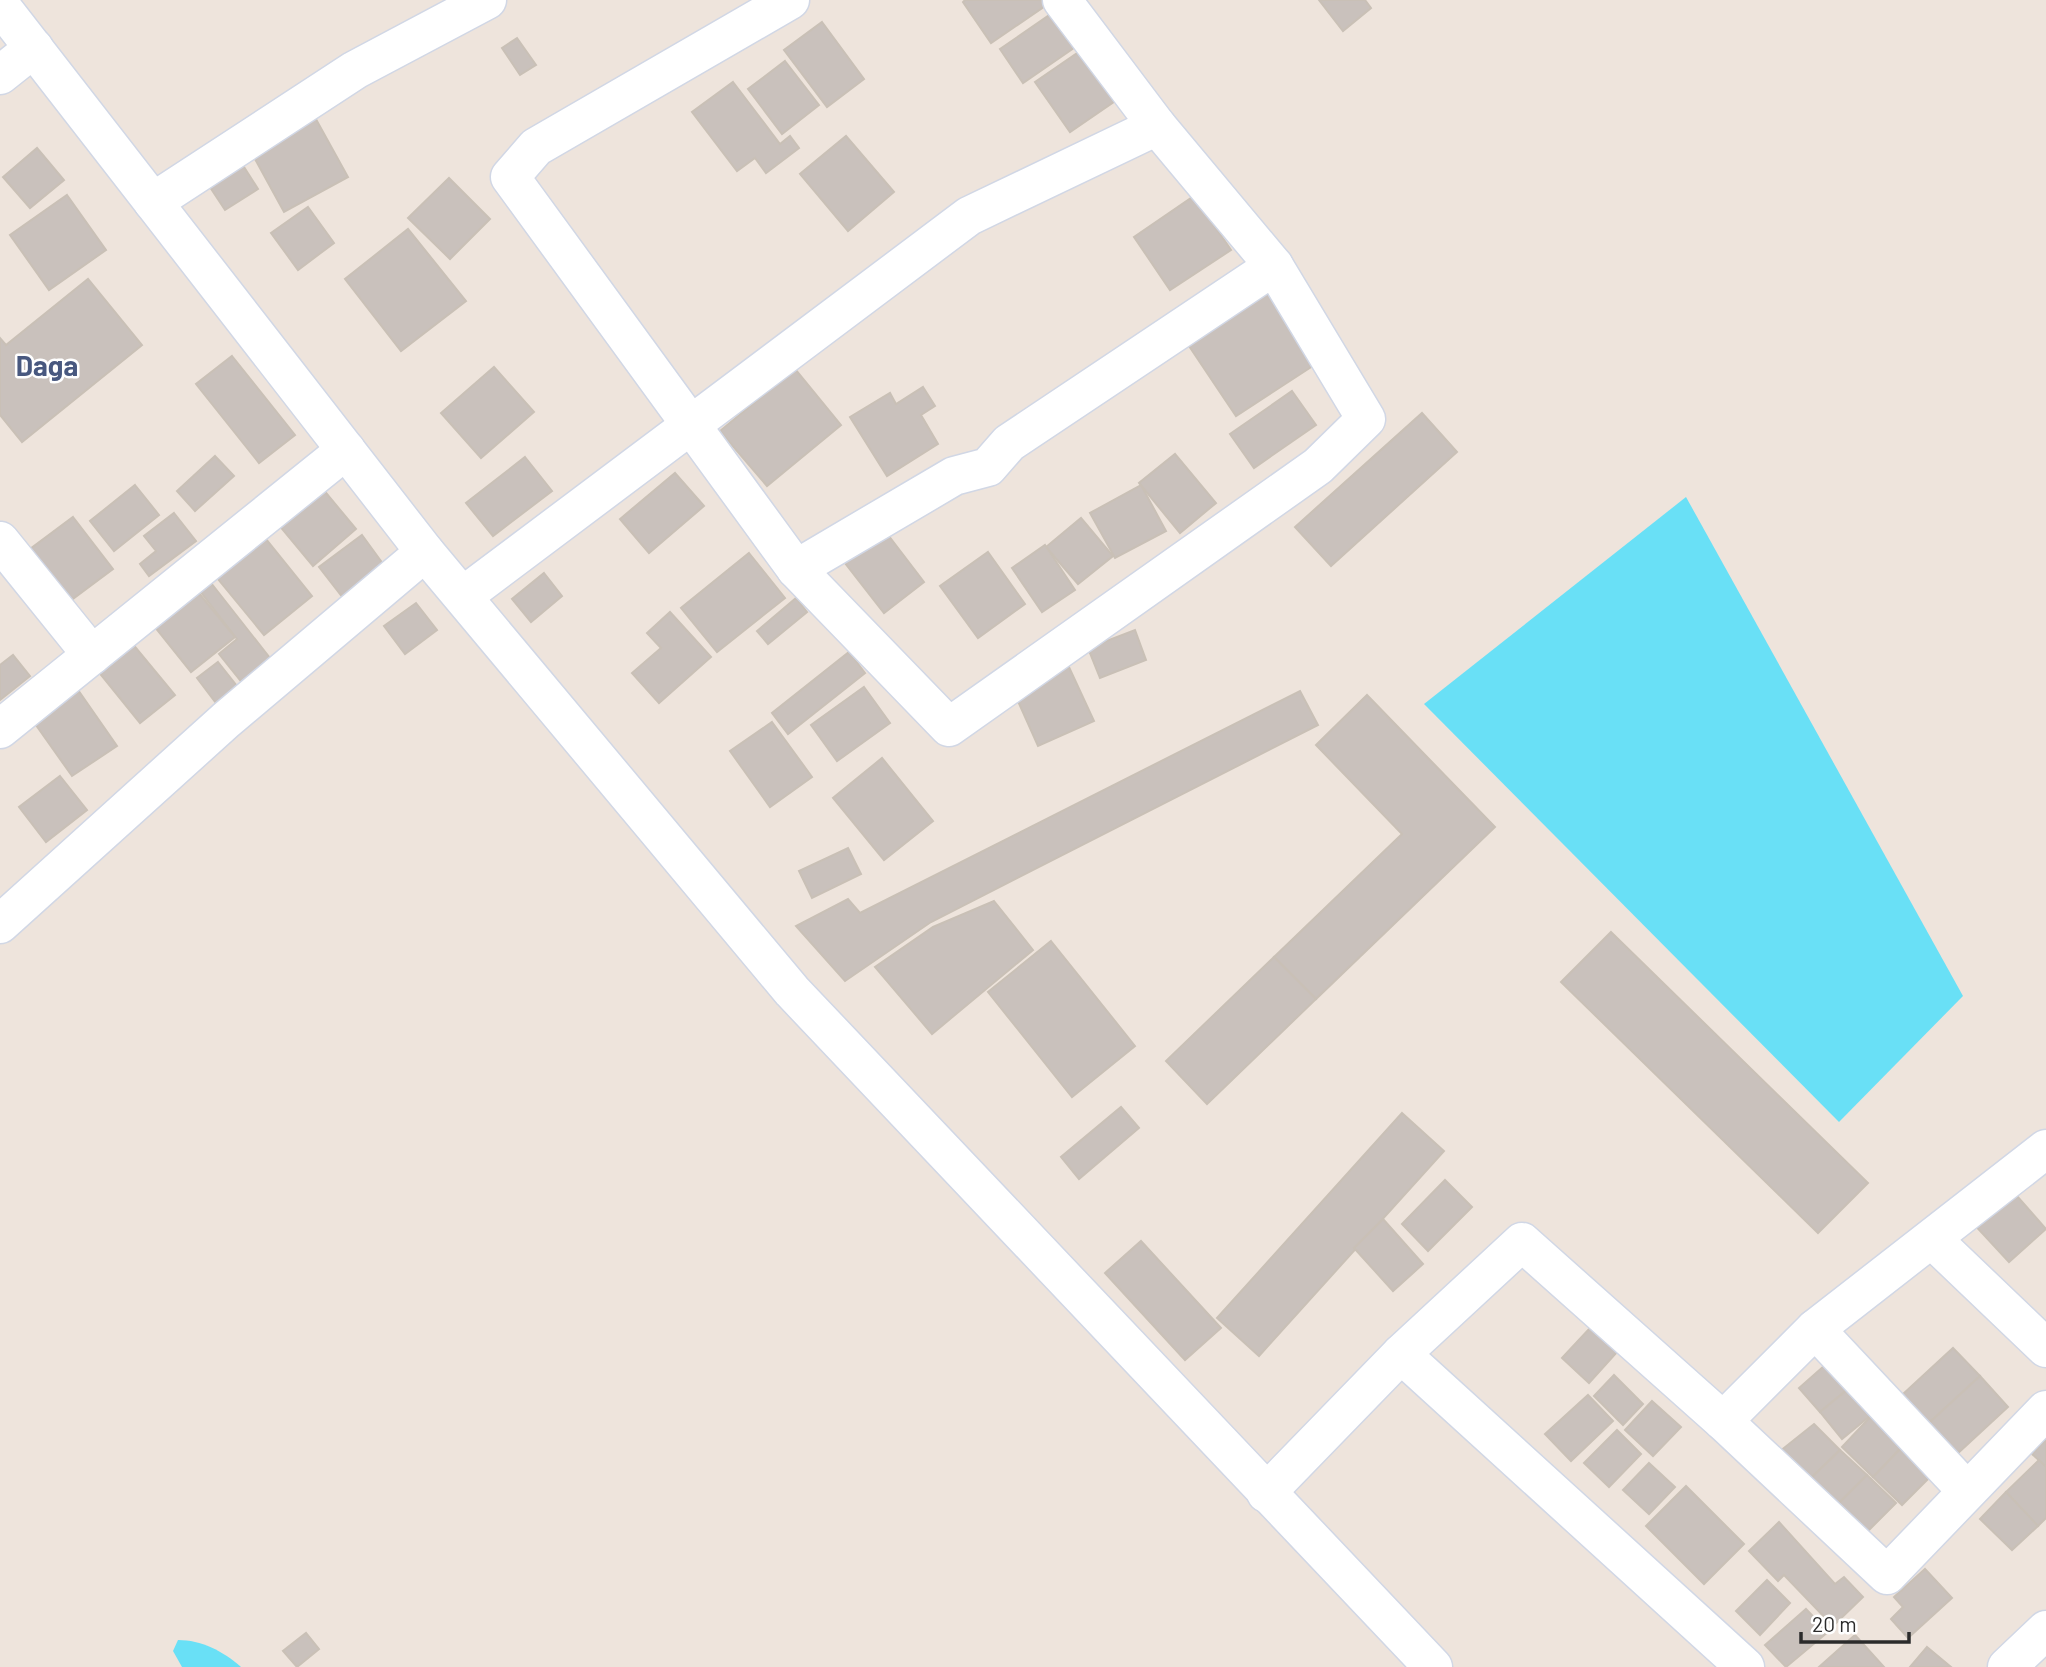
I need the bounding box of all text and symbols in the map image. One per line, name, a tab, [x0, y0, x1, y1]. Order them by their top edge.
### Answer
district label: Daga	[16, 348, 78, 382]
scale bar	[1801, 1600, 1910, 1644]
text: 20 m	[1812, 1611, 1857, 1636]

